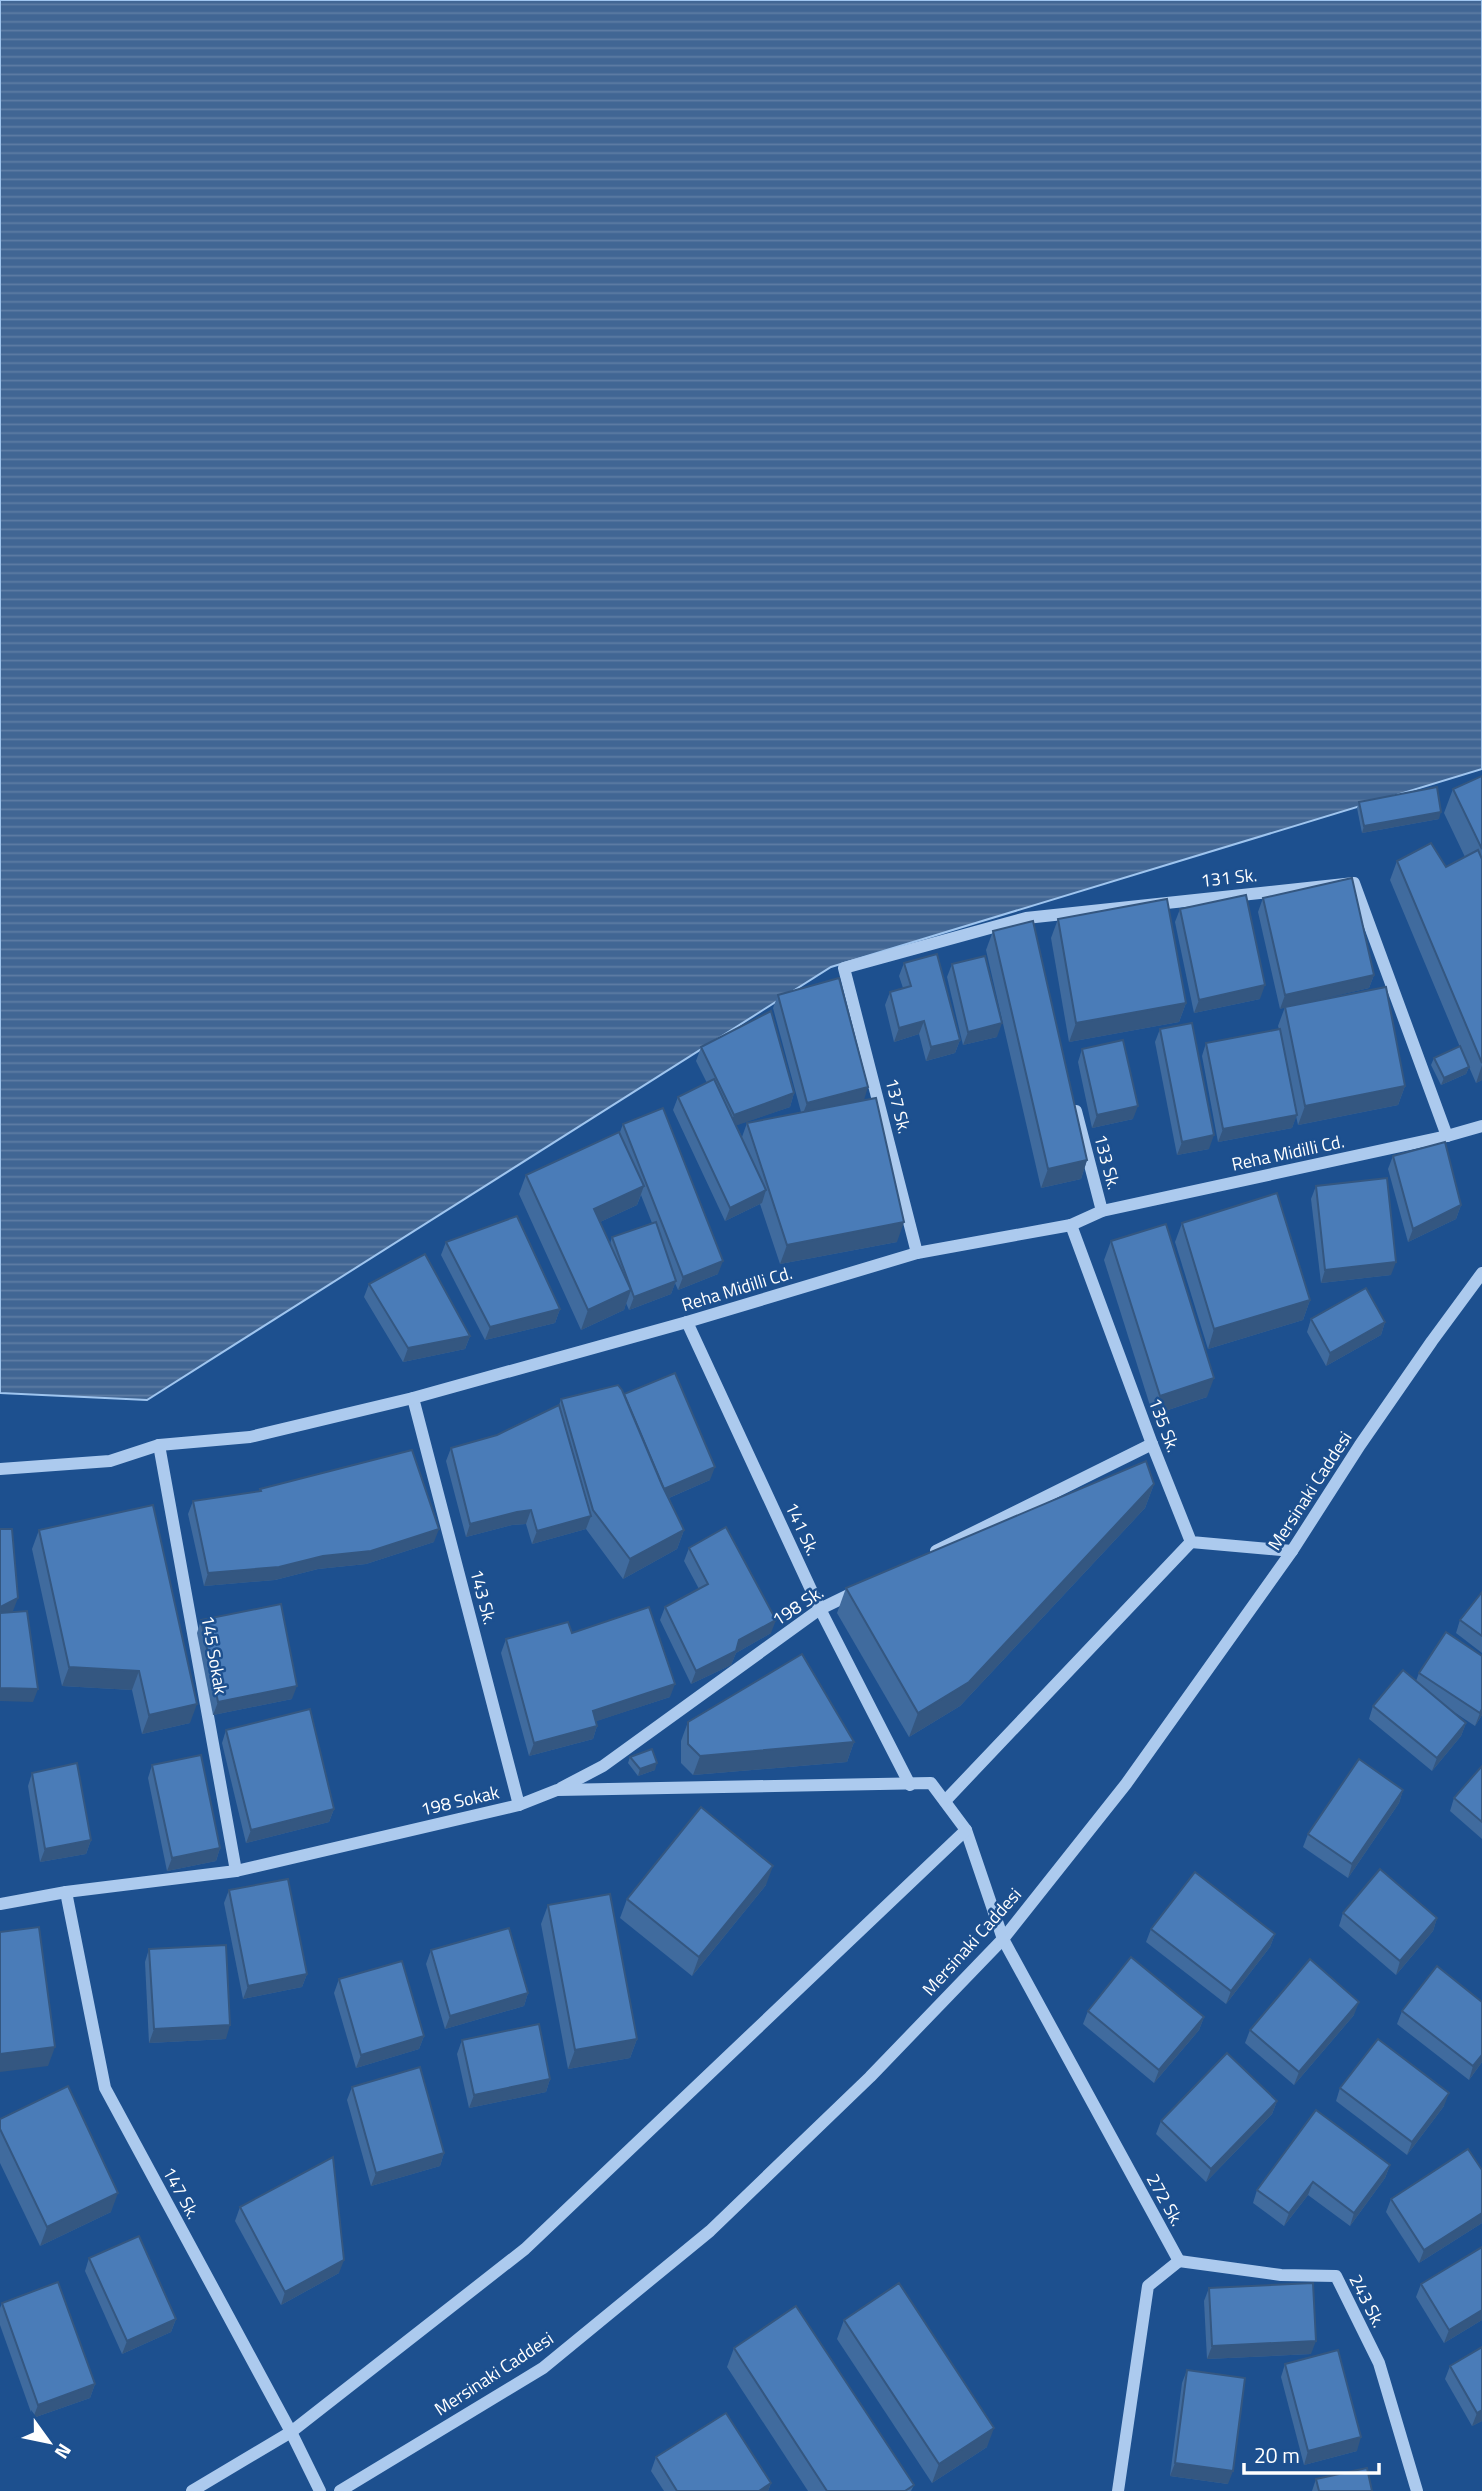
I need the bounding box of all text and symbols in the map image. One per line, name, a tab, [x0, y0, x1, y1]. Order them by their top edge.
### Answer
street label: 131 Sk.	[1199, 861, 1258, 894]
street label: 137 Sk.	[879, 1075, 918, 1137]
street label: Reha Midilli Cd.	[1229, 1127, 1347, 1178]
street label: 133 Sk.	[1087, 1131, 1128, 1193]
street label: Reha Midilli Cd.	[678, 1259, 796, 1318]
street label: 135 Sk.	[1142, 1394, 1187, 1456]
street label: Mersinaki Caddesi	[1261, 1426, 1358, 1556]
street label: 141 Sk.	[778, 1497, 827, 1560]
street label: 143 Sk.	[463, 1566, 504, 1628]
street label: 198 Sk.	[767, 1579, 829, 1632]
street label: 145 Sokak	[194, 1613, 235, 1697]
street label: 198 Sokak	[418, 1778, 502, 1823]
street label: Mersinaki Caddesi	[916, 1882, 1028, 2002]
street label: 147 Sk.	[156, 2162, 207, 2224]
street label: 272 Sk.	[1140, 2169, 1191, 2231]
street label: 243 Sk.	[1343, 2269, 1392, 2332]
street label: Mersinaki Caddesi	[429, 2325, 559, 2422]
north arrow	[14, 2407, 84, 2477]
scale bar	[1244, 2432, 1379, 2476]
text: N	[48, 2438, 79, 2465]
text: 20 m	[1254, 2439, 1300, 2471]

